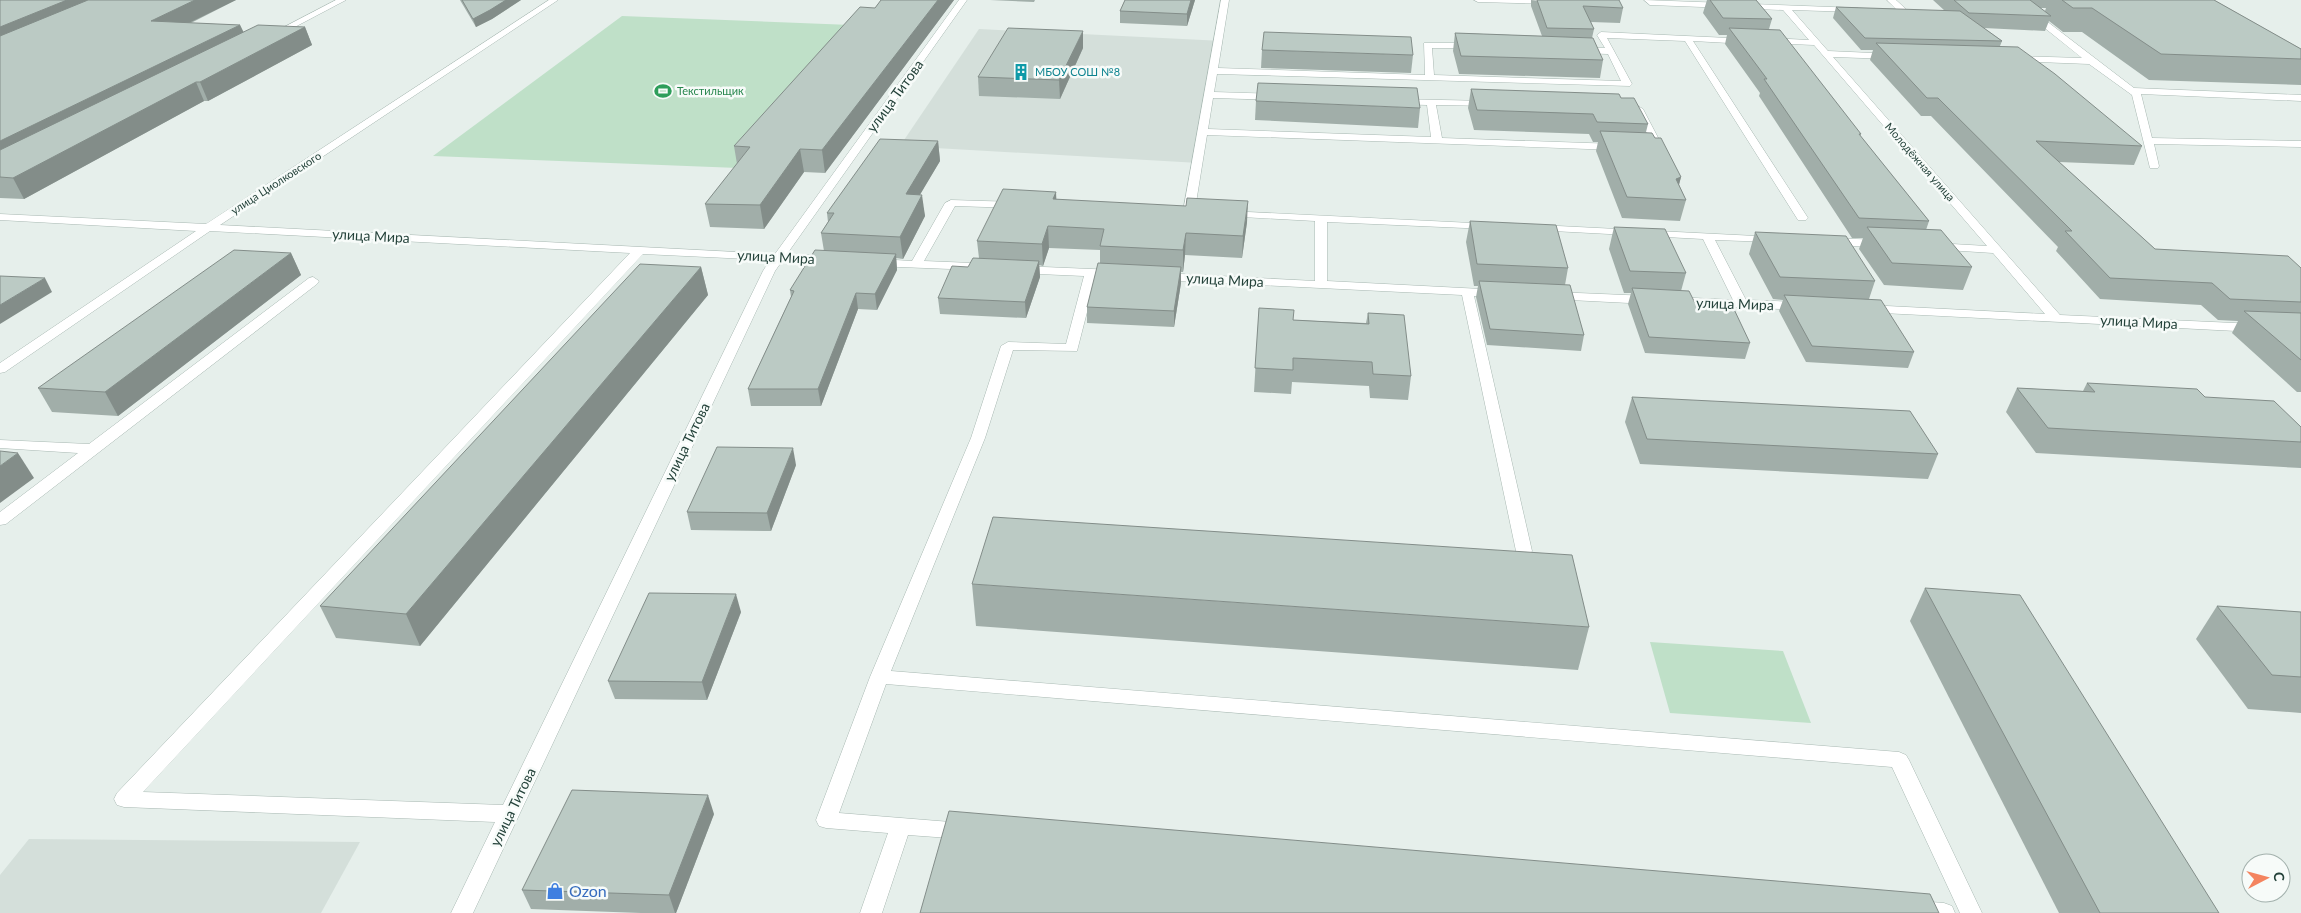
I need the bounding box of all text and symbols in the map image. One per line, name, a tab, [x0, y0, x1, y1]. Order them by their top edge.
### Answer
street label: улица Титова	[863, 56, 927, 135]
building icon: МБОУ СОШ №8	[1011, 62, 1031, 82]
place label: МБОУ СОШ №8	[1035, 65, 1120, 78]
sports icon: Текстильщик	[653, 81, 673, 101]
place label: Текстильщик	[677, 84, 744, 97]
street label: Молодёжная улица	[1883, 120, 1958, 204]
street label: улица Циолковского	[228, 149, 323, 217]
street label: улица Мира	[332, 225, 410, 246]
street label: улица Мира	[737, 246, 815, 267]
street label: улица Мира	[1186, 269, 1264, 290]
street label: улица Мира	[1696, 294, 1774, 313]
street label: улица Мира	[2100, 311, 2178, 332]
street label: улица Титова	[660, 400, 713, 484]
street label: улица Титова	[486, 765, 539, 849]
north arrow	[2241, 853, 2291, 903]
text: С	[2270, 871, 2288, 883]
shop icon: Ozon	[545, 881, 565, 901]
place label: Ozon	[569, 881, 607, 900]

